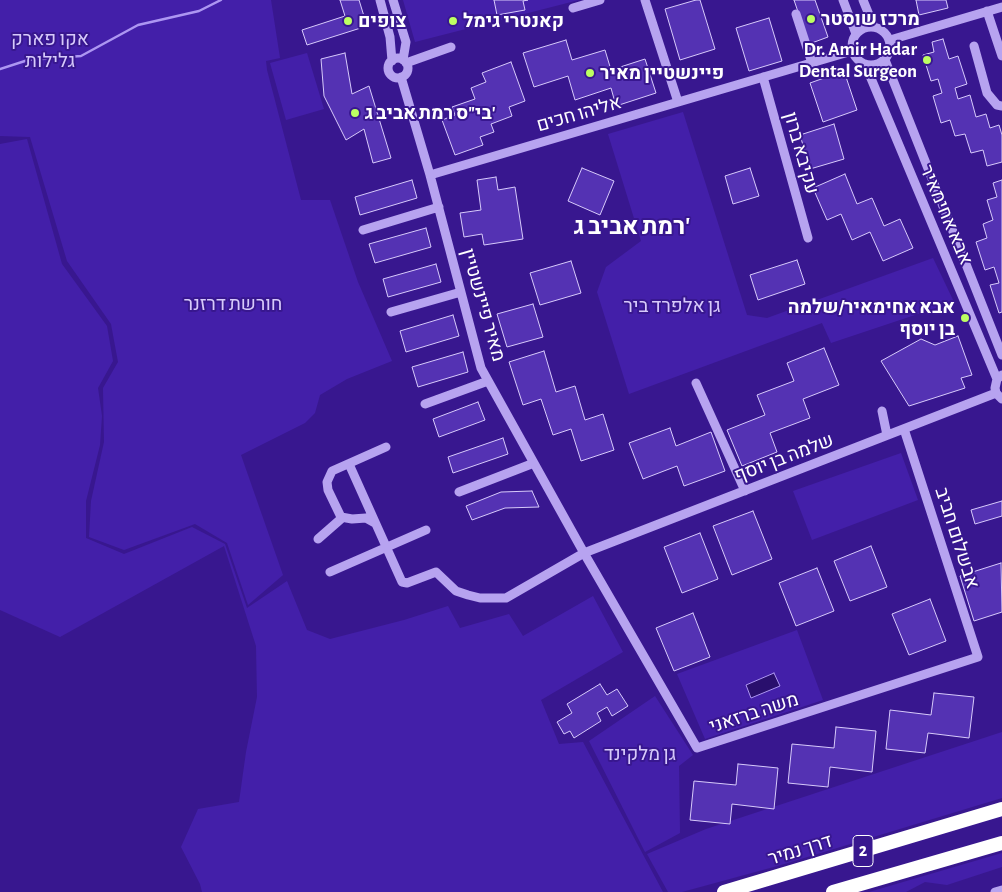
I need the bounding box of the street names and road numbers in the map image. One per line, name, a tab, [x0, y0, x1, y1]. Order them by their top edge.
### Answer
street label: אליהו חכים	[534, 91, 624, 137]
street label: עקיבא ברון	[778, 109, 824, 197]
street label: אבא אחימאיר	[915, 162, 977, 268]
street label: מאיר פיינשטיין	[456, 246, 510, 364]
street label: שלמה בן יוסף	[731, 429, 837, 487]
street label: אבשלום חביב	[930, 484, 984, 592]
street label: משה ברזאני	[707, 688, 801, 738]
street label: דרך נמיר	[765, 829, 835, 871]
road number: 2	[853, 836, 873, 866]

